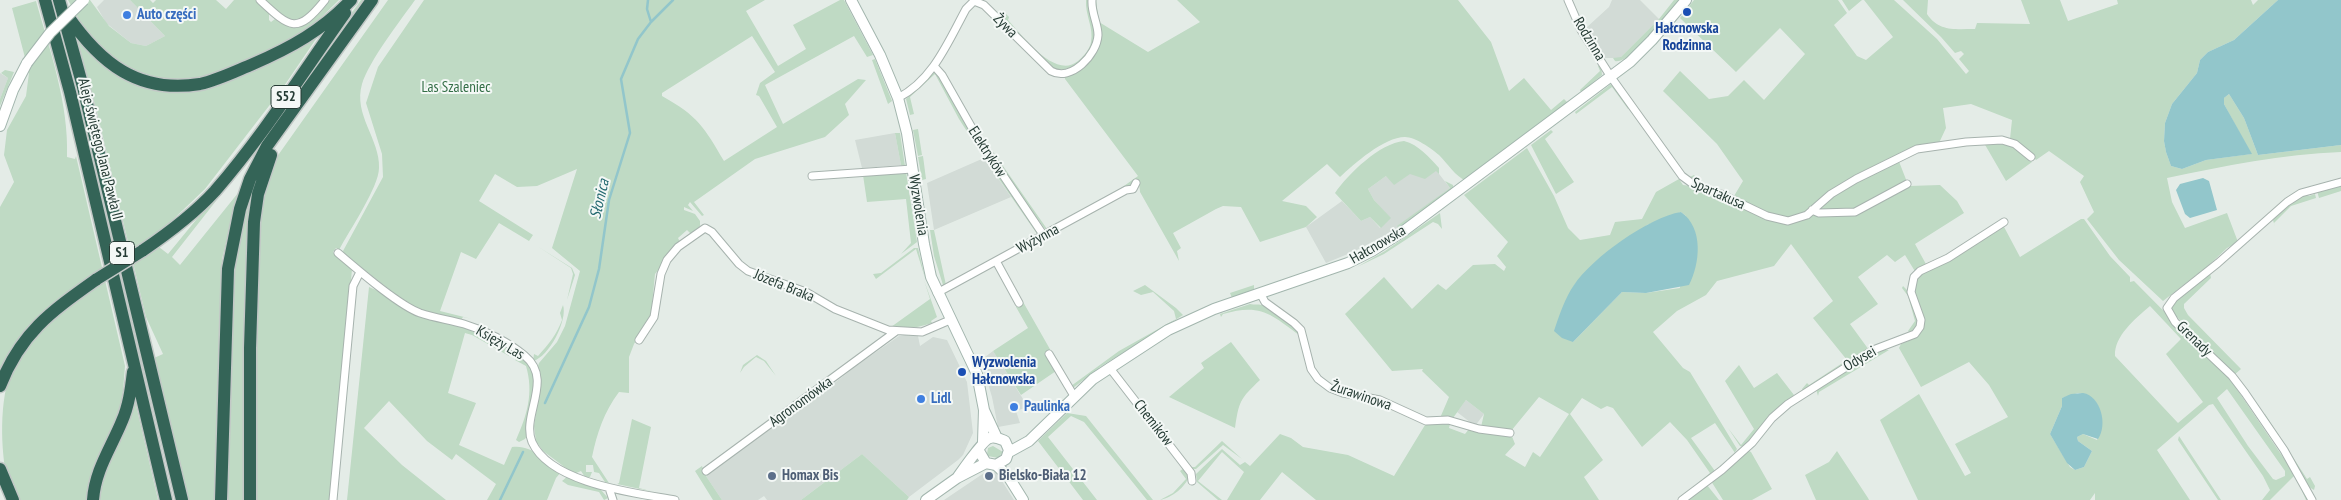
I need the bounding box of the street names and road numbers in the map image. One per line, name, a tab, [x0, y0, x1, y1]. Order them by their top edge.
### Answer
street label: Żywa	[989, 10, 1021, 42]
street label: Rodzinna	[1569, 14, 1609, 64]
street label: Aleje świętego Jana Pawła II	[74, 76, 126, 222]
road number: S52	[271, 85, 301, 108]
street label: Elektryków	[964, 123, 1010, 181]
street label: Wyzwolenia	[904, 173, 932, 237]
street label: Spartakusa	[1688, 174, 1748, 214]
street label: Wyżynna	[1014, 220, 1062, 258]
street label: Hałcnowska	[1347, 222, 1409, 268]
road number: S1	[110, 242, 134, 264]
street label: Józefa Braka	[751, 266, 817, 306]
street label: Grenady	[2172, 318, 2216, 360]
street label: Księży Las	[473, 322, 527, 364]
street label: Odysei	[1840, 342, 1880, 376]
street label: Agronomówka	[766, 373, 836, 431]
street label: Żurawinowa	[1328, 377, 1394, 415]
street label: Chemików	[1129, 396, 1177, 450]

